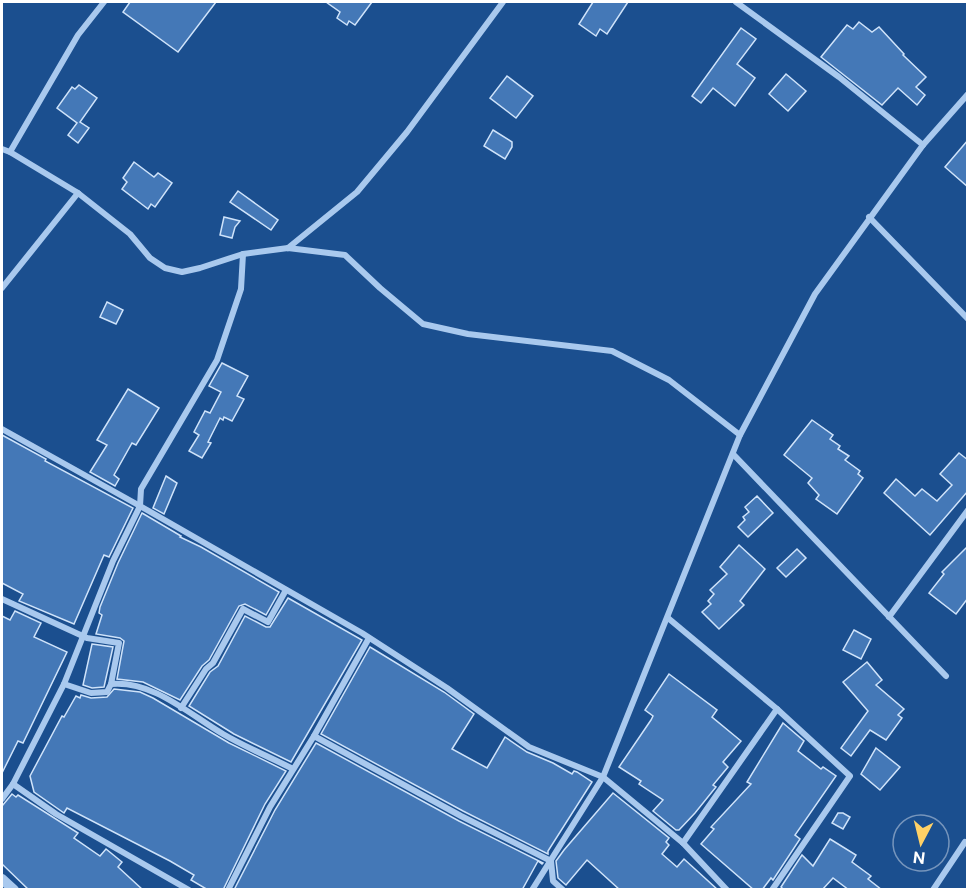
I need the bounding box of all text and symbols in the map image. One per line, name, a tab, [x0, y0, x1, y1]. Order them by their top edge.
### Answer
north arrow	[891, 813, 951, 873]
text: N	[912, 847, 927, 868]

